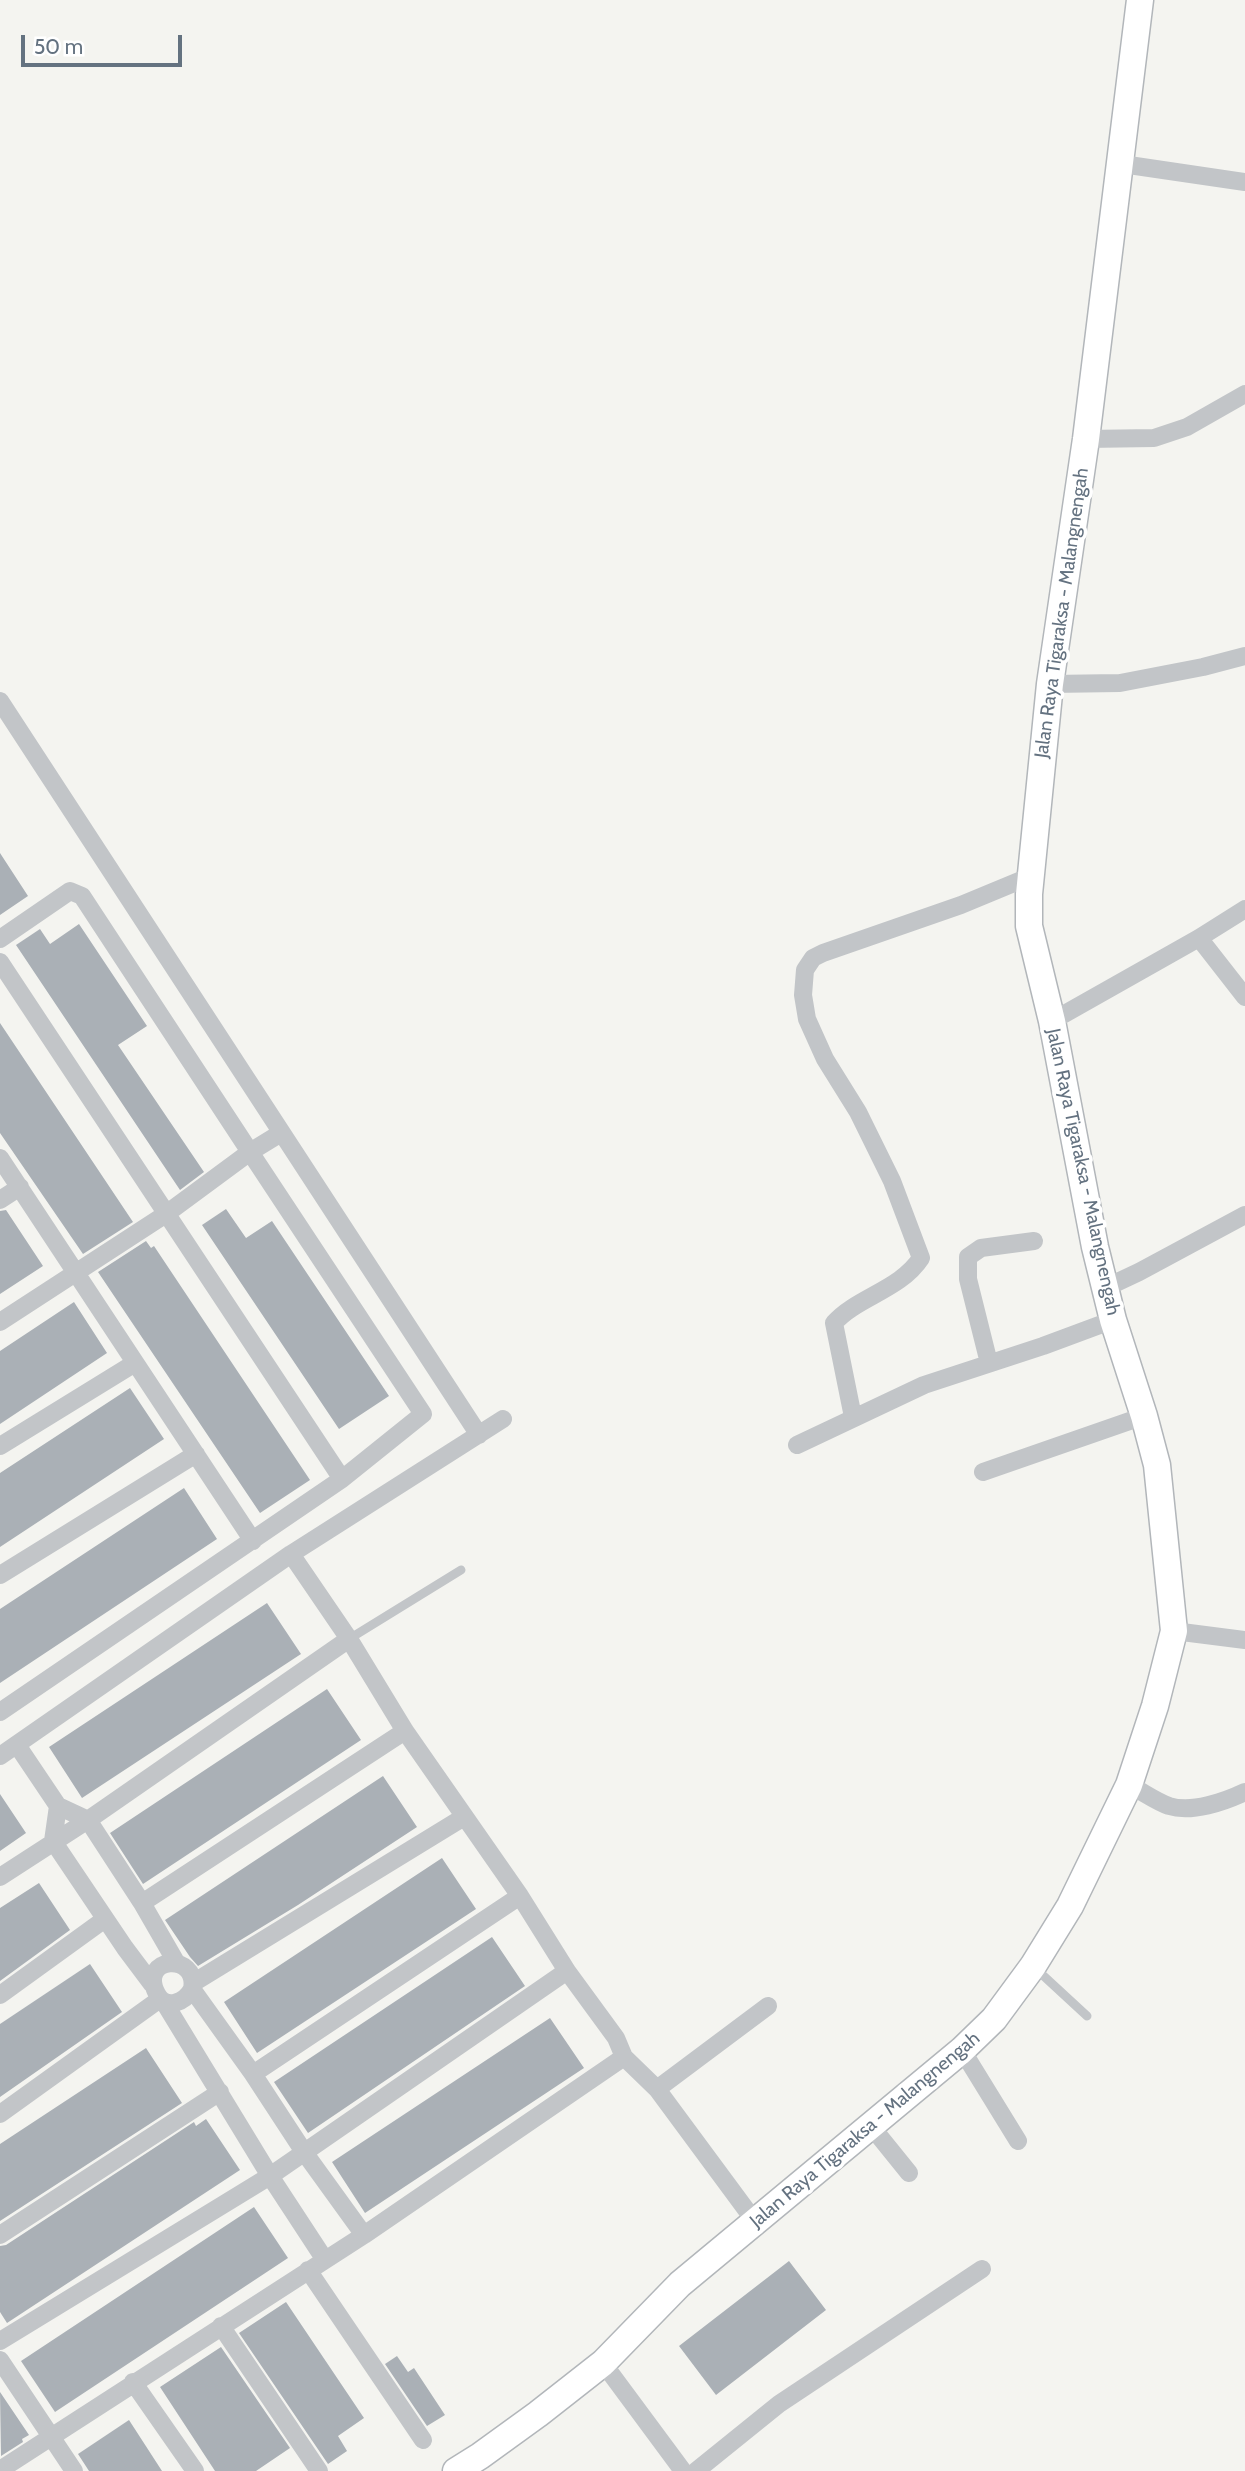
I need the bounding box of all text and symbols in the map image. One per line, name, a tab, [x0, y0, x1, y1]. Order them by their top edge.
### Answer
scale bar	[24, 21, 186, 65]
text: 50 m	[34, 34, 83, 59]
street label: Jalan Raya Tigaraksa - Malangnengah	[1030, 466, 1094, 760]
street label: Jalan Raya Tigaraksa - Malangnengah	[1041, 1026, 1125, 1318]
street label: Jalan Raya Tigaraksa - Malangnengah	[745, 2027, 985, 2233]

